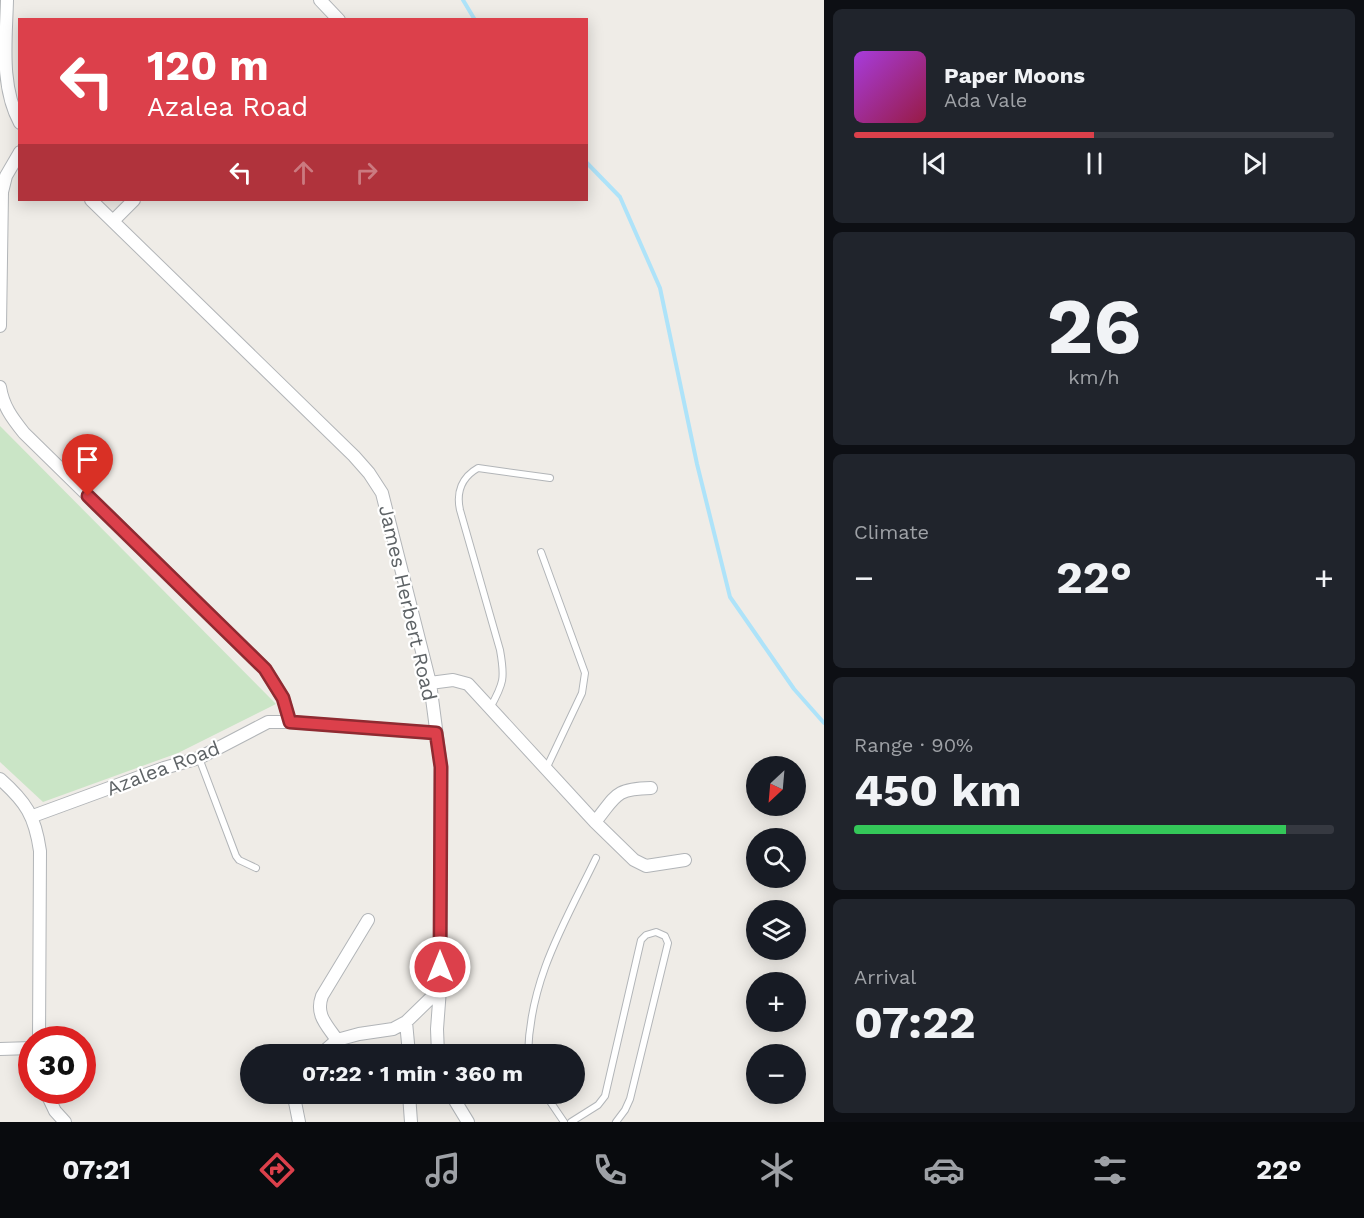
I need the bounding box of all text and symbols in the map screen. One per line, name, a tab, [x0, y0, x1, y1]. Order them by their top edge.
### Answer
text: 120 m	[147, 41, 269, 90]
icon: left	[48, 42, 126, 120]
text: Paper Moons	[944, 63, 1085, 88]
text: Ada Vale	[944, 88, 1027, 112]
text: Azalea Road	[147, 91, 308, 123]
icon: previous	[918, 147, 951, 180]
icon: pause	[1078, 147, 1111, 180]
icon: next	[1238, 147, 1271, 180]
icon: left	[224, 156, 257, 189]
icon: ahead	[287, 156, 320, 189]
icon: right	[350, 156, 383, 189]
text: 26	[1047, 280, 1141, 372]
text: km/h	[1068, 365, 1120, 389]
pin	[62, 434, 113, 496]
icon: arrive	[71, 443, 104, 476]
street label: James Herbert Road	[374, 503, 442, 703]
text: Climate	[854, 520, 929, 544]
text: 22°	[1056, 551, 1132, 604]
text: −	[854, 558, 874, 597]
text: +	[1314, 558, 1334, 597]
text: Range · 90%	[854, 733, 973, 757]
street label: Azalea Road	[103, 735, 223, 801]
north arrow	[746, 756, 806, 816]
map controls	[746, 756, 806, 1104]
text: 450 km	[854, 764, 1022, 817]
button: search	[746, 828, 806, 888]
button: layers	[746, 900, 806, 960]
position arrow	[408, 935, 472, 999]
text: Arrival	[854, 965, 916, 989]
button: +	[746, 972, 806, 1032]
text: 07:22	[854, 996, 976, 1049]
speed limit sign: 30	[18, 1026, 96, 1104]
button: −	[746, 1044, 806, 1104]
text: 07:22 · 1 min · 360 m	[302, 1061, 523, 1086]
icon: directions	[256, 1149, 298, 1191]
icon: music	[422, 1149, 464, 1191]
icon: phone	[589, 1149, 631, 1191]
icon: climate	[756, 1149, 798, 1191]
icon: car	[923, 1149, 965, 1191]
icon: filters	[1089, 1149, 1131, 1191]
text: 07:21	[62, 1154, 131, 1186]
text: 22°	[1256, 1154, 1302, 1186]

